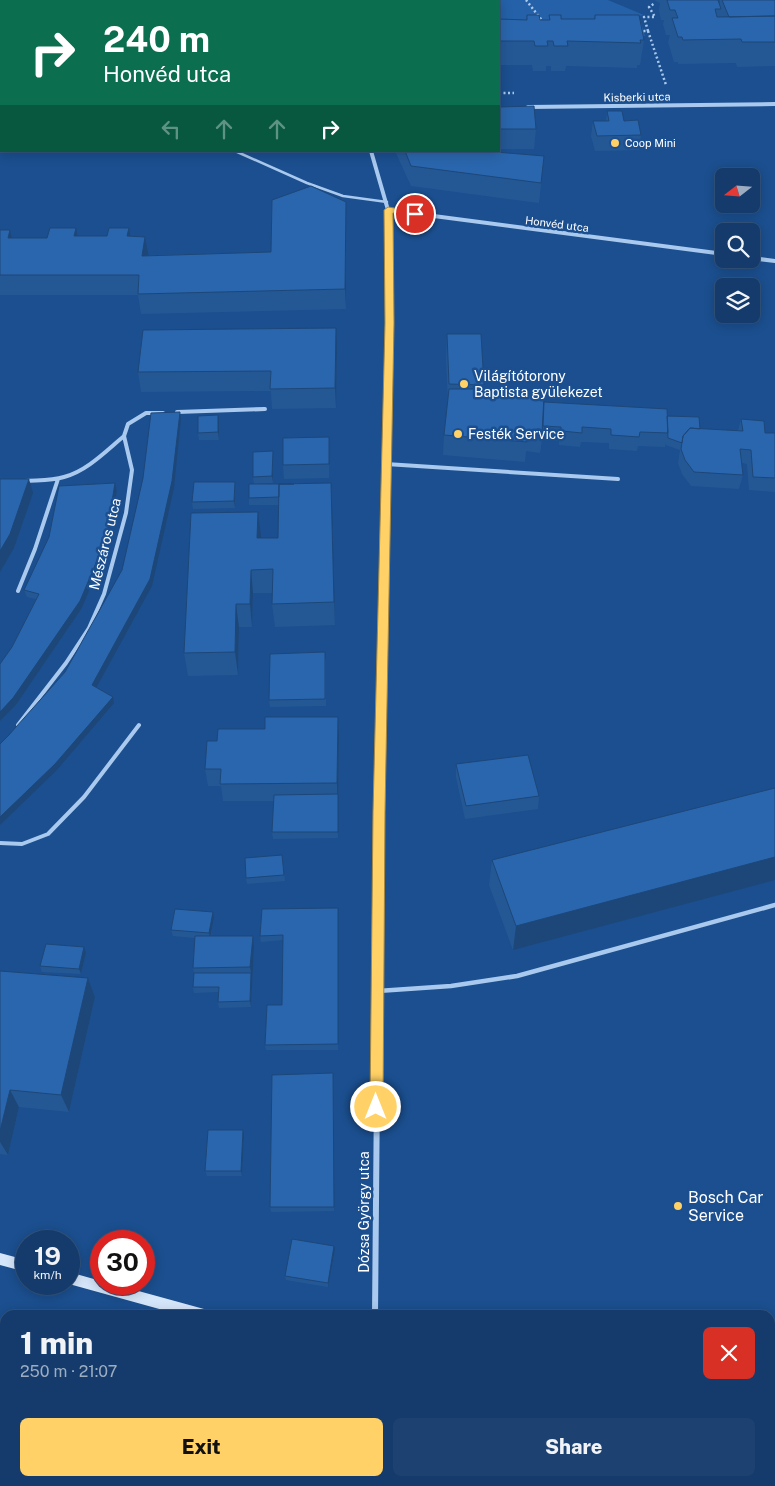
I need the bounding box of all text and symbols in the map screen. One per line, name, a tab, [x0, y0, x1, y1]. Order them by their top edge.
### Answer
text: 240 m	[103, 19, 210, 60]
icon: right	[20, 20, 85, 85]
text: Honvéd utca	[103, 61, 231, 87]
street label: Kisberki utca	[603, 90, 671, 104]
icon: left	[157, 115, 185, 143]
icon: ahead	[210, 115, 238, 143]
icon: ahead	[263, 115, 291, 143]
icon: right	[316, 115, 344, 143]
marker: Coop Mini	[609, 137, 621, 149]
place label: Coop Mini	[625, 137, 676, 149]
north arrow	[715, 168, 760, 212]
map controls	[715, 168, 760, 323]
pin	[394, 193, 436, 235]
icon: arrive	[401, 200, 429, 228]
street label: Honvéd utca	[524, 214, 590, 234]
button: search	[715, 223, 760, 268]
button: layers	[715, 278, 760, 323]
place label: Világítótorony Baptista gyülekezet	[474, 368, 603, 400]
marker: Világítótorony Baptista gyülekezet	[458, 378, 470, 390]
place label: Festék Service	[468, 426, 564, 442]
marker: Festék Service	[452, 428, 464, 440]
street label: Mészáros utca	[86, 496, 124, 592]
position arrow	[349, 1080, 401, 1132]
street label: Dózsa György utca	[356, 1151, 372, 1273]
place label: Bosch Car Service	[688, 1188, 764, 1225]
marker: Bosch Car Service	[672, 1200, 684, 1212]
speed limit sign: 30	[90, 1230, 155, 1295]
text: 19	[34, 1241, 61, 1271]
text: km/h	[33, 1268, 62, 1282]
text: 1 min	[20, 1325, 93, 1361]
button: close	[703, 1327, 755, 1379]
text: 250 m · 21:07	[20, 1362, 117, 1381]
button: Exit	[20, 1418, 383, 1476]
button: Share	[393, 1418, 755, 1476]

